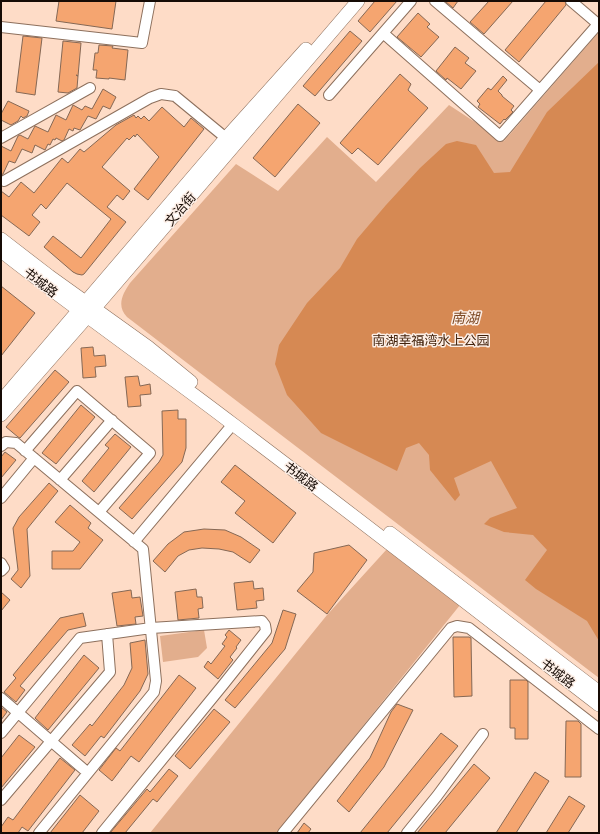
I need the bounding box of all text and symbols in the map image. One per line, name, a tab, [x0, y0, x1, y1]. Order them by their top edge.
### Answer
street label: 文治街	[160, 188, 200, 230]
street label: 书城路	[20, 263, 62, 301]
water label: 南湖	[451, 308, 481, 327]
park label: 南湖幸福湾水上公园	[372, 331, 490, 349]
street label: 书城路	[280, 457, 322, 495]
street label: 书城路	[537, 654, 579, 692]

